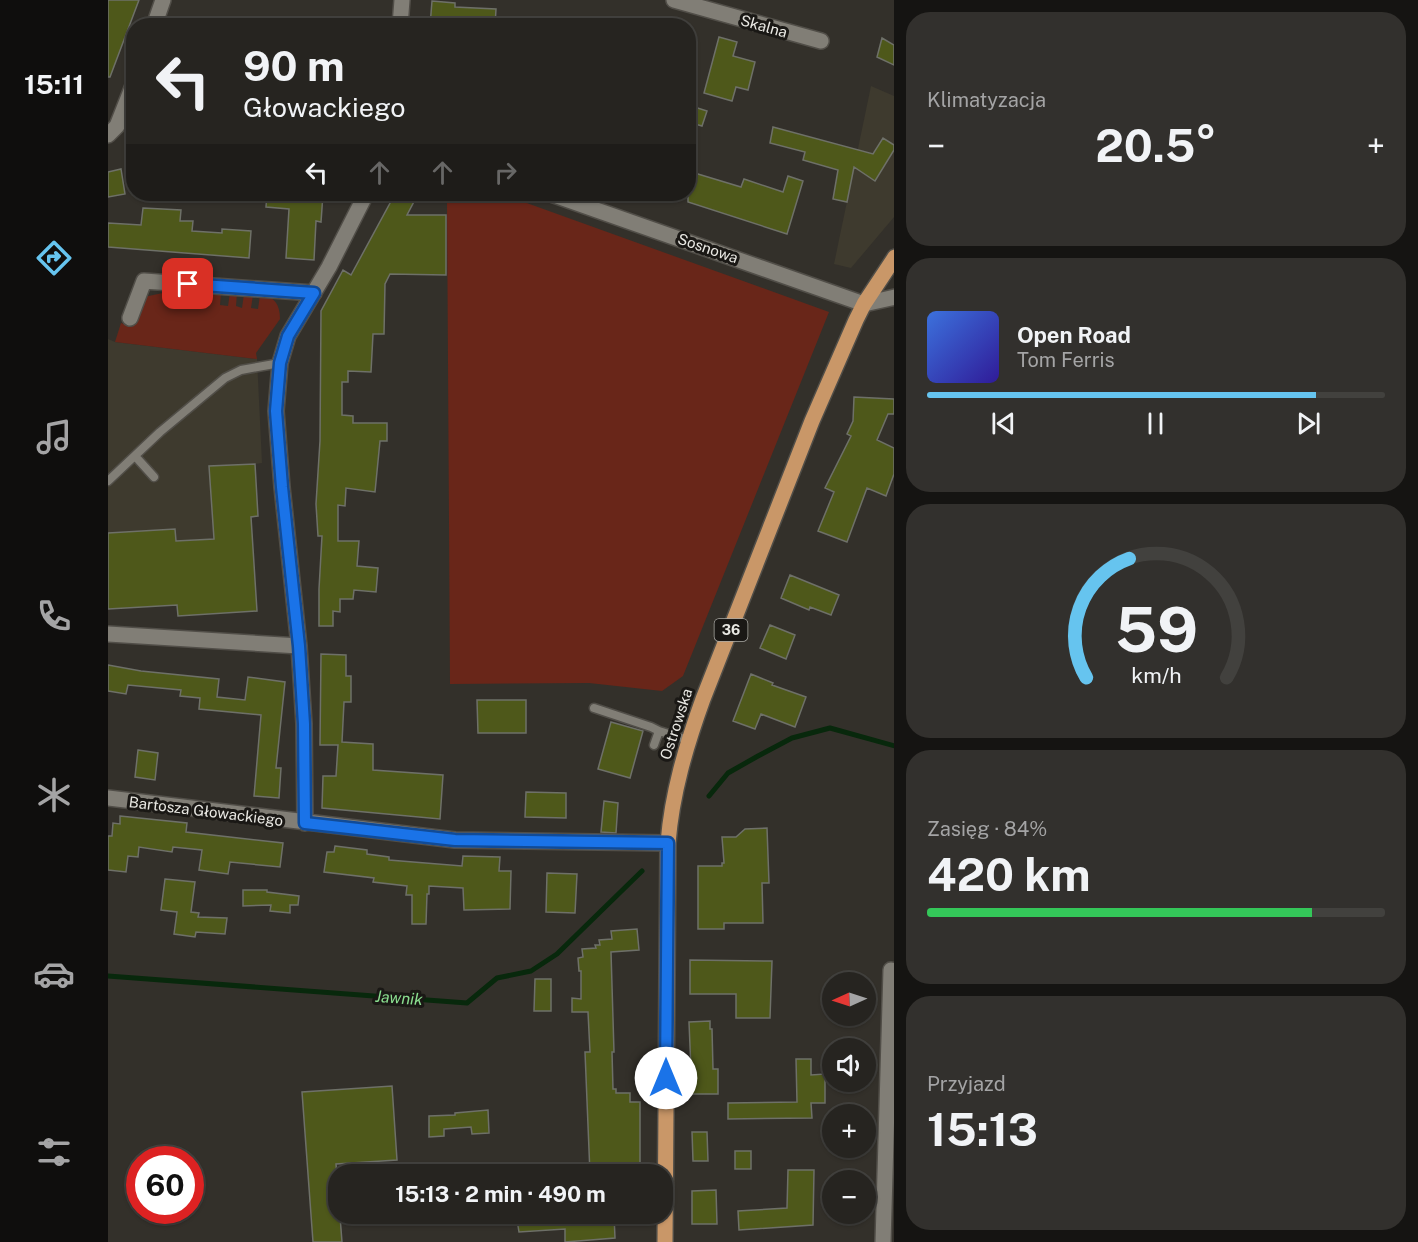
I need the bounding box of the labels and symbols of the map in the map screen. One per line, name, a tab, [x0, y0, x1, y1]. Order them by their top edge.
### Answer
street label: Skalna	[739, 11, 789, 41]
street label: Sosnowa	[675, 230, 741, 266]
pin	[162, 258, 213, 309]
road number: 36	[714, 619, 748, 641]
street label: Ostrowska	[656, 686, 696, 762]
street label: Bartosza Głowackiego	[128, 793, 284, 829]
north arrow	[822, 972, 876, 1026]
water label: Jawnik	[375, 987, 424, 1009]
position arrow	[634, 1046, 698, 1110]
speed limit sign: 60	[126, 1146, 204, 1224]

